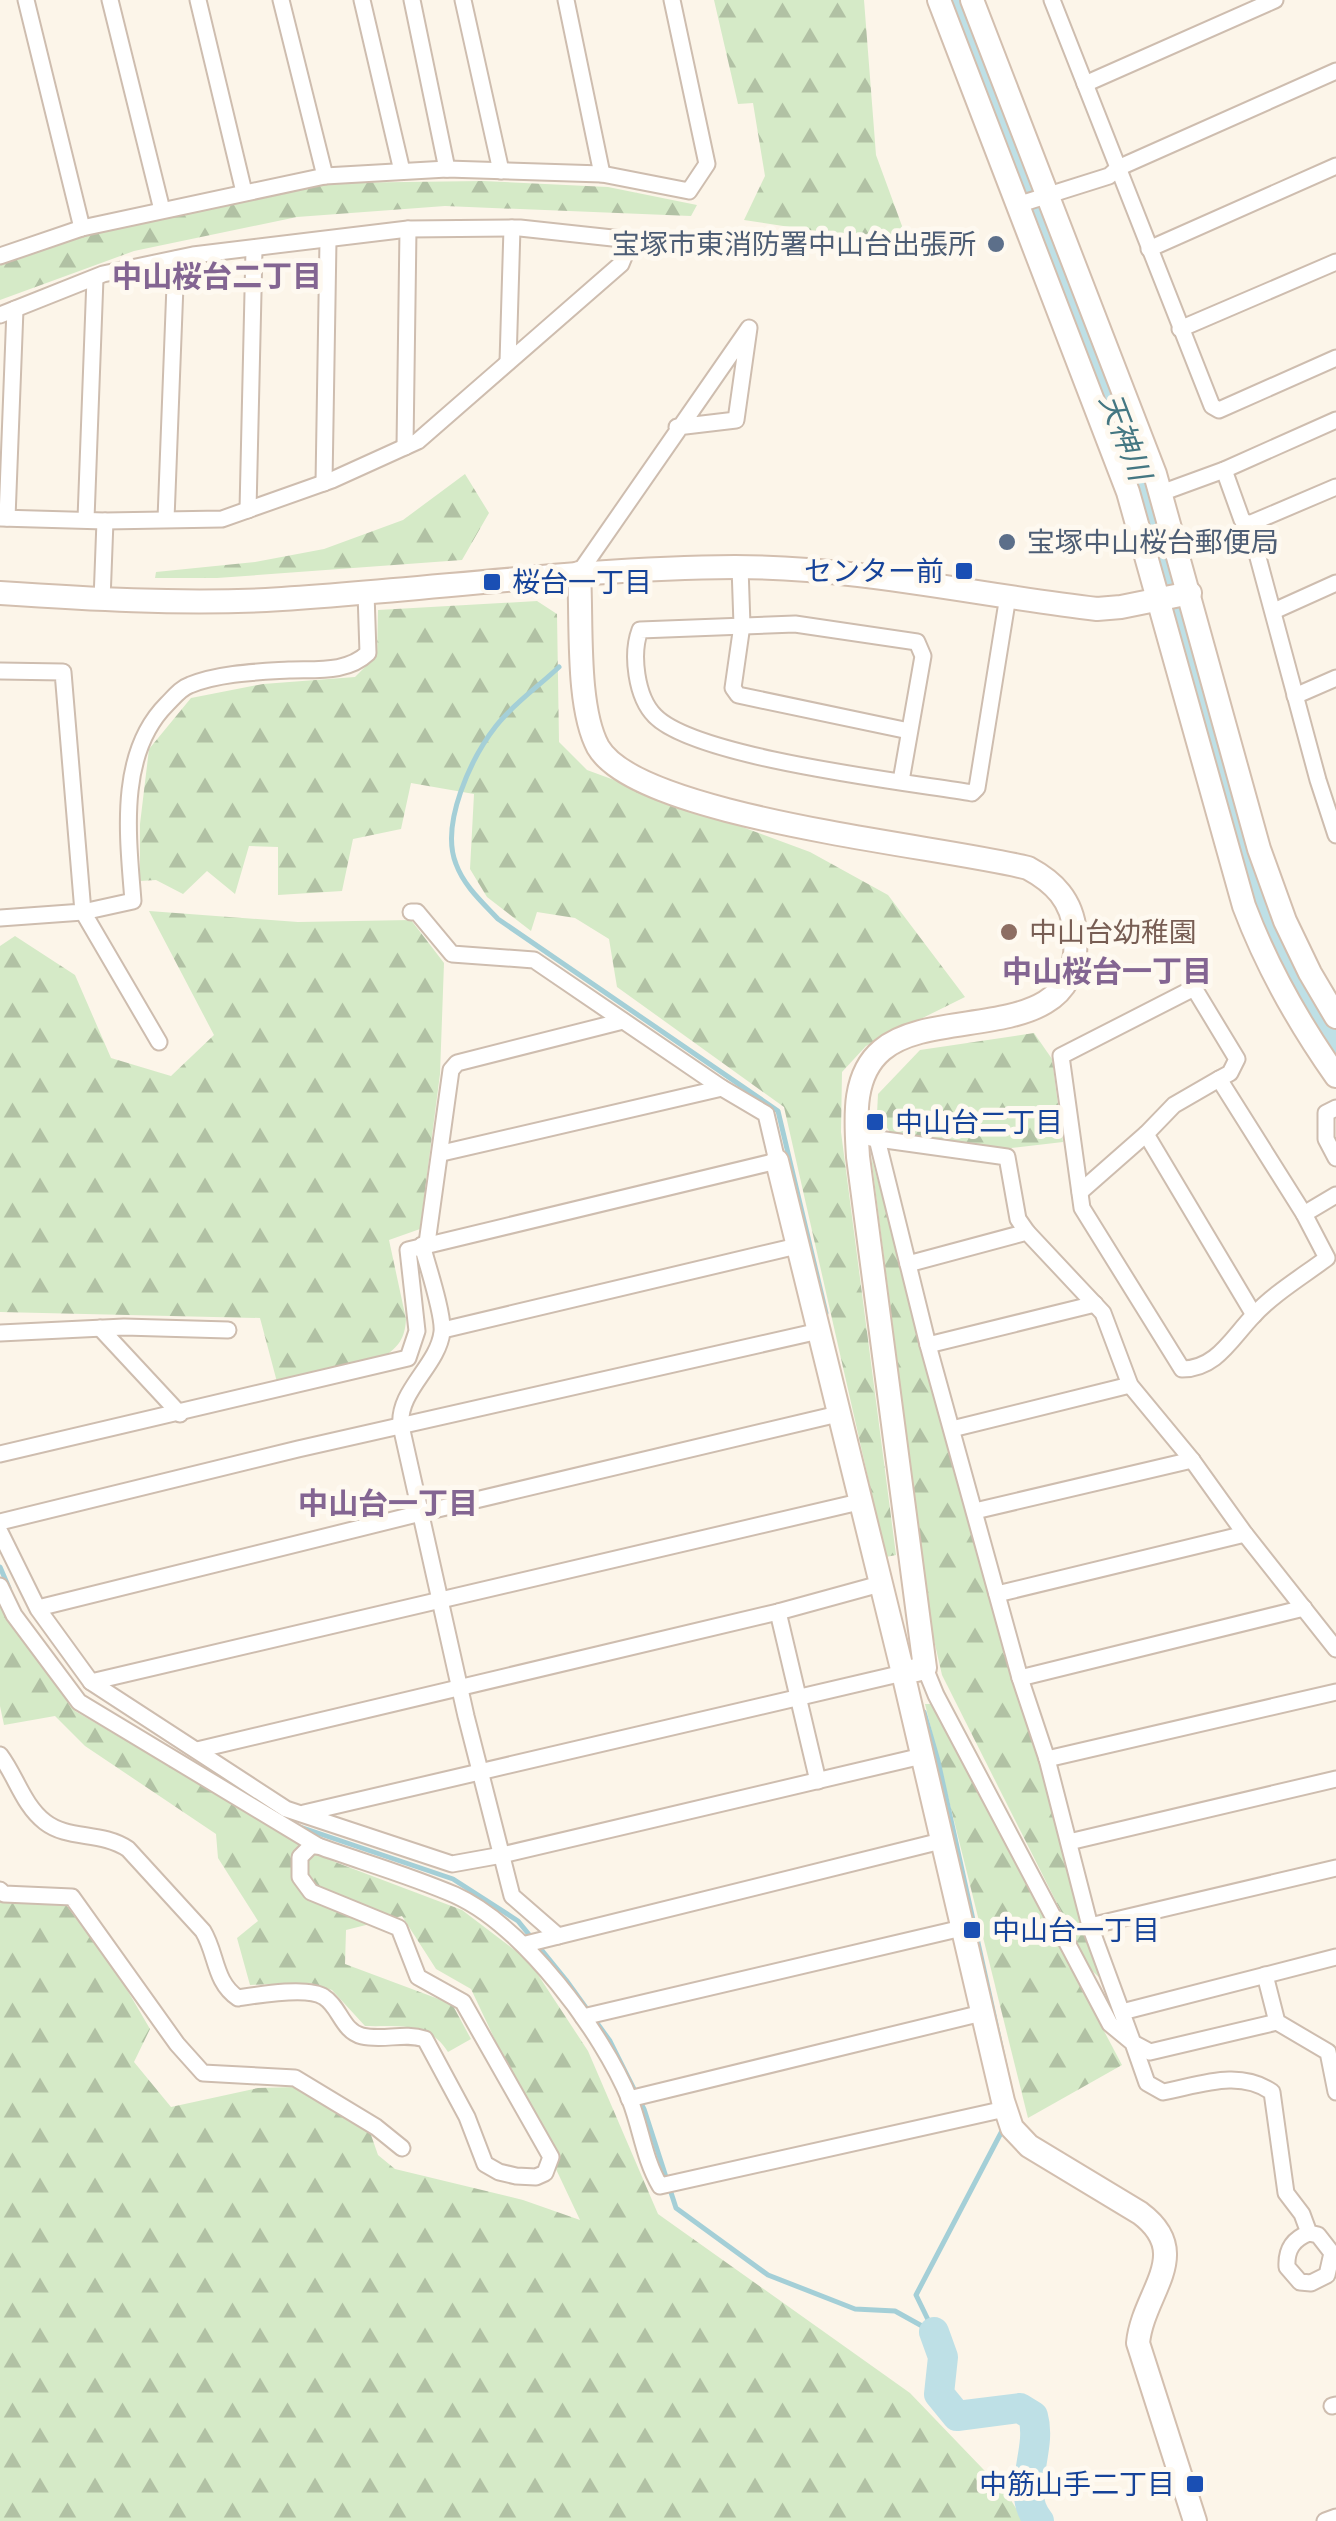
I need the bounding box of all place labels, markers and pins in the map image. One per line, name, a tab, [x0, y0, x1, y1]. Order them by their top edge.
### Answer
place label: 宝塚市東消防署中山台出張所	[612, 227, 976, 261]
marker: 宝塚市東消防署中山台出張所	[985, 233, 1007, 255]
place label: 宝塚中山桜台郵便局	[1027, 525, 1279, 559]
marker: 宝塚中山桜台郵便局	[996, 531, 1018, 553]
place label: センター前	[804, 554, 944, 588]
marker: センター前	[953, 560, 975, 582]
place label: 桜台一丁目	[512, 565, 652, 599]
marker: 桜台一丁目	[481, 571, 503, 593]
place label: 中山台幼稚園	[1029, 915, 1197, 949]
marker: 中山台幼稚園	[998, 921, 1020, 943]
place label: 中山台二丁目	[895, 1105, 1063, 1139]
marker: 中山台二丁目	[864, 1111, 886, 1133]
place label: 中山台一丁目	[992, 1913, 1160, 1947]
marker: 中山台一丁目	[961, 1919, 983, 1941]
place label: 中筋山手二丁目	[979, 2467, 1175, 2501]
marker: 中筋山手二丁目	[1184, 2473, 1206, 2495]

